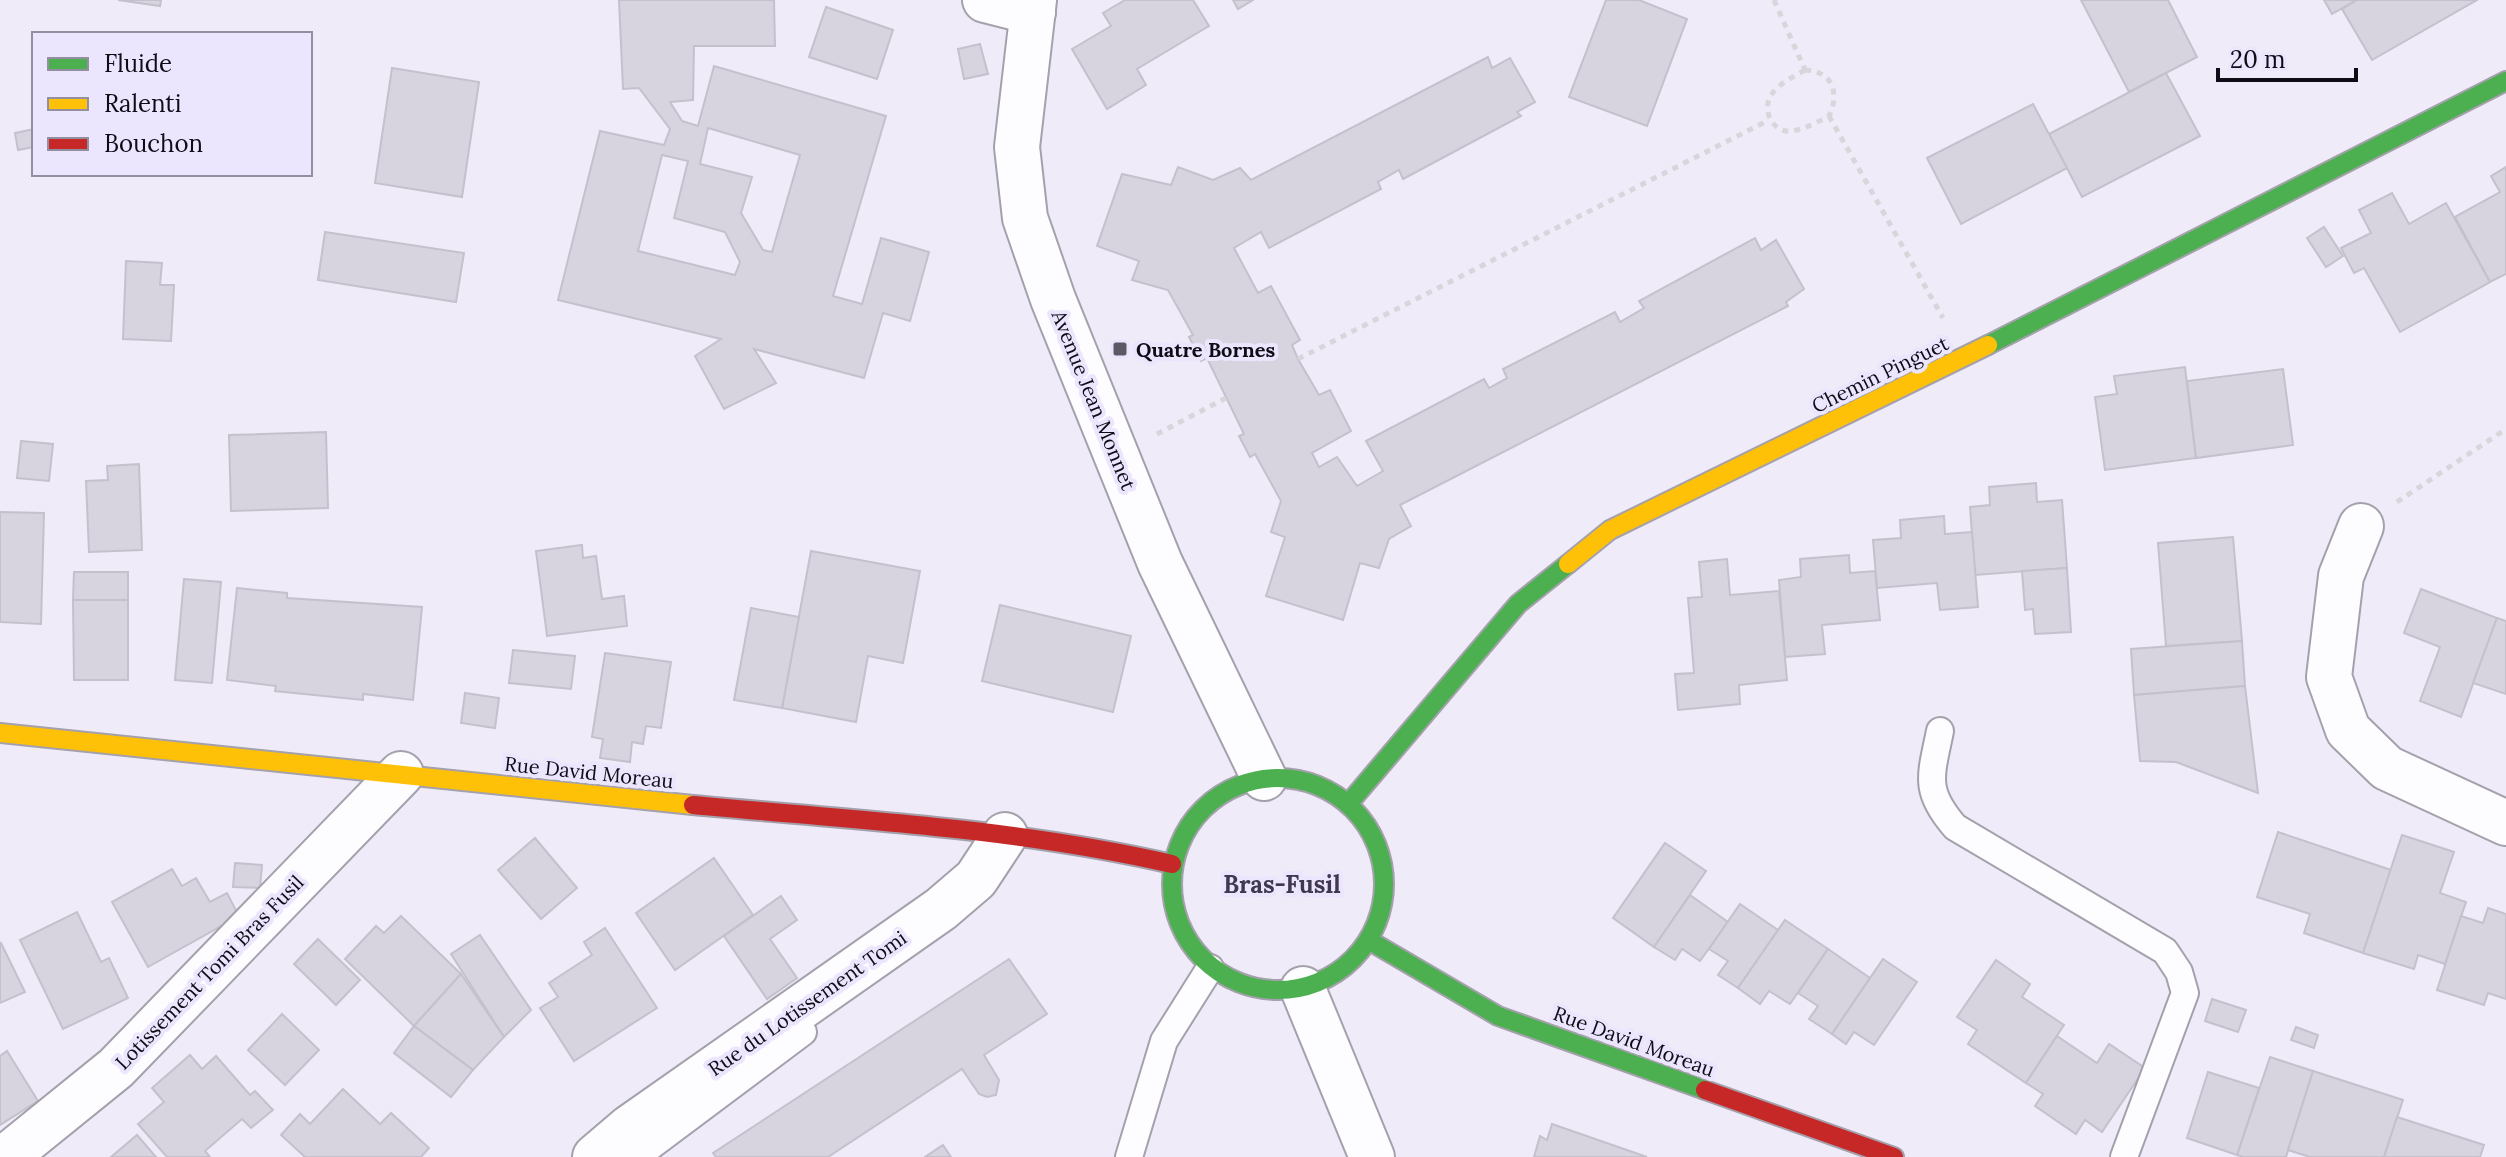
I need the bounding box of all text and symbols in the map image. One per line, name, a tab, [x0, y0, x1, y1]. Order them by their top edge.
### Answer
legend	[32, 32, 312, 176]
scale bar	[2218, 32, 2356, 82]
text: 20 m	[2230, 44, 2286, 75]
text: Fluide	[104, 48, 172, 79]
text: Ralenti	[104, 88, 181, 119]
text: Bouchon	[104, 128, 203, 159]
street label: Avenue Jean Monnet	[1046, 306, 1142, 494]
street label: Chemin Pinguet	[1808, 330, 1953, 418]
place label: Quatre Bornes	[1136, 337, 1276, 362]
marker: Quatre Bornes	[1111, 340, 1129, 358]
street label: Rue David Moreau	[503, 751, 675, 793]
district label: Bras-Fusil	[1223, 869, 1341, 900]
street label: Lotissement Tomi Bras Fusil	[109, 870, 309, 1074]
street label: Rue du Lotissement Tomi	[703, 925, 911, 1081]
street label: Rue David Moreau	[1550, 1000, 1718, 1082]

